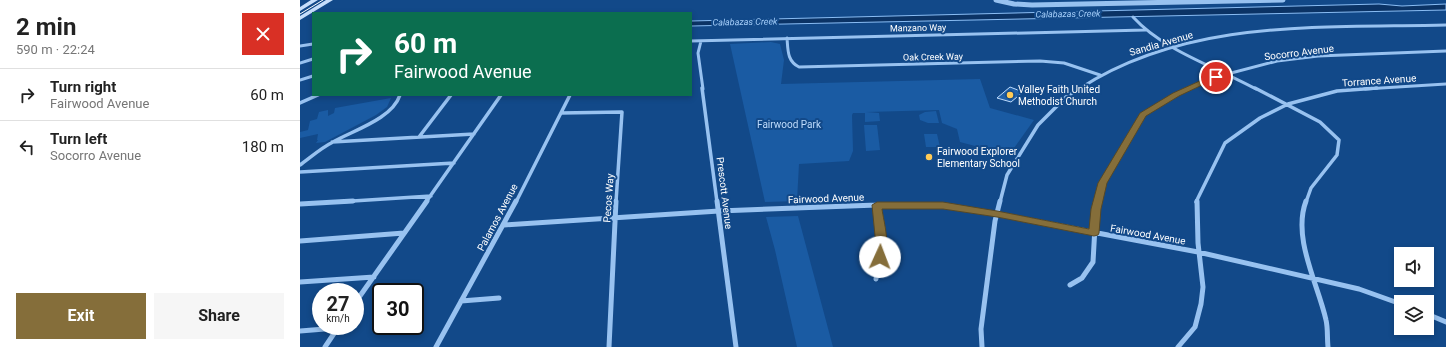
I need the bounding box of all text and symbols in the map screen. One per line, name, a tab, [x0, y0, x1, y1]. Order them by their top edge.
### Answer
water label: Calabazas Creek	[1035, 8, 1101, 20]
text: 2 min	[16, 13, 76, 41]
button: close	[242, 13, 284, 55]
water label: Calabazas Creek	[712, 16, 778, 28]
street label: Manzano Way	[890, 22, 947, 33]
text: 60 m	[394, 27, 457, 60]
icon: right	[328, 28, 380, 80]
street label: Sandia Avenue	[1128, 29, 1194, 58]
text: 590 m · 22:24	[16, 42, 95, 57]
street label: Socorro Avenue	[1264, 43, 1335, 62]
street label: Oak Creek Way	[903, 51, 964, 63]
pin	[1199, 60, 1233, 94]
text: Fairwood Avenue	[394, 61, 532, 82]
icon: arrive	[1205, 66, 1227, 88]
street label: Torrance Avenue	[1342, 72, 1417, 89]
text: Turn right	[50, 78, 116, 96]
icon: right	[16, 84, 38, 106]
place label: Valley Faith United Methodist Church	[1018, 84, 1100, 107]
text: 60 m	[250, 86, 284, 104]
marker: Valley Faith United Methodist Church	[1005, 90, 1015, 100]
text: Fairwood Avenue	[50, 96, 149, 111]
park label: Fairwood Park	[757, 119, 822, 130]
text: Turn left	[50, 130, 107, 148]
icon: left	[16, 136, 38, 158]
text: 180 m	[242, 138, 284, 156]
place label: Fairwood Explorer Elementary School	[937, 146, 1020, 169]
text: Socorro Avenue	[50, 148, 141, 163]
marker: Fairwood Explorer Elementary School	[924, 152, 934, 162]
street label: Prescott Avenue	[715, 156, 734, 230]
street label: Pecos Way	[601, 173, 616, 223]
street label: Palamos Avenue	[475, 182, 520, 253]
street label: Fairwood Avenue	[788, 192, 864, 205]
street label: Fairwood Avenue	[1109, 222, 1187, 247]
position arrow	[859, 236, 901, 278]
map controls	[1394, 247, 1434, 335]
button: sound	[1394, 247, 1434, 287]
speed limit sign: 30	[372, 283, 424, 335]
text: 27	[327, 292, 349, 316]
button: Exit	[16, 293, 146, 339]
button: Share	[154, 293, 284, 339]
button: layers	[1394, 295, 1434, 335]
text: km/h	[326, 313, 350, 324]

